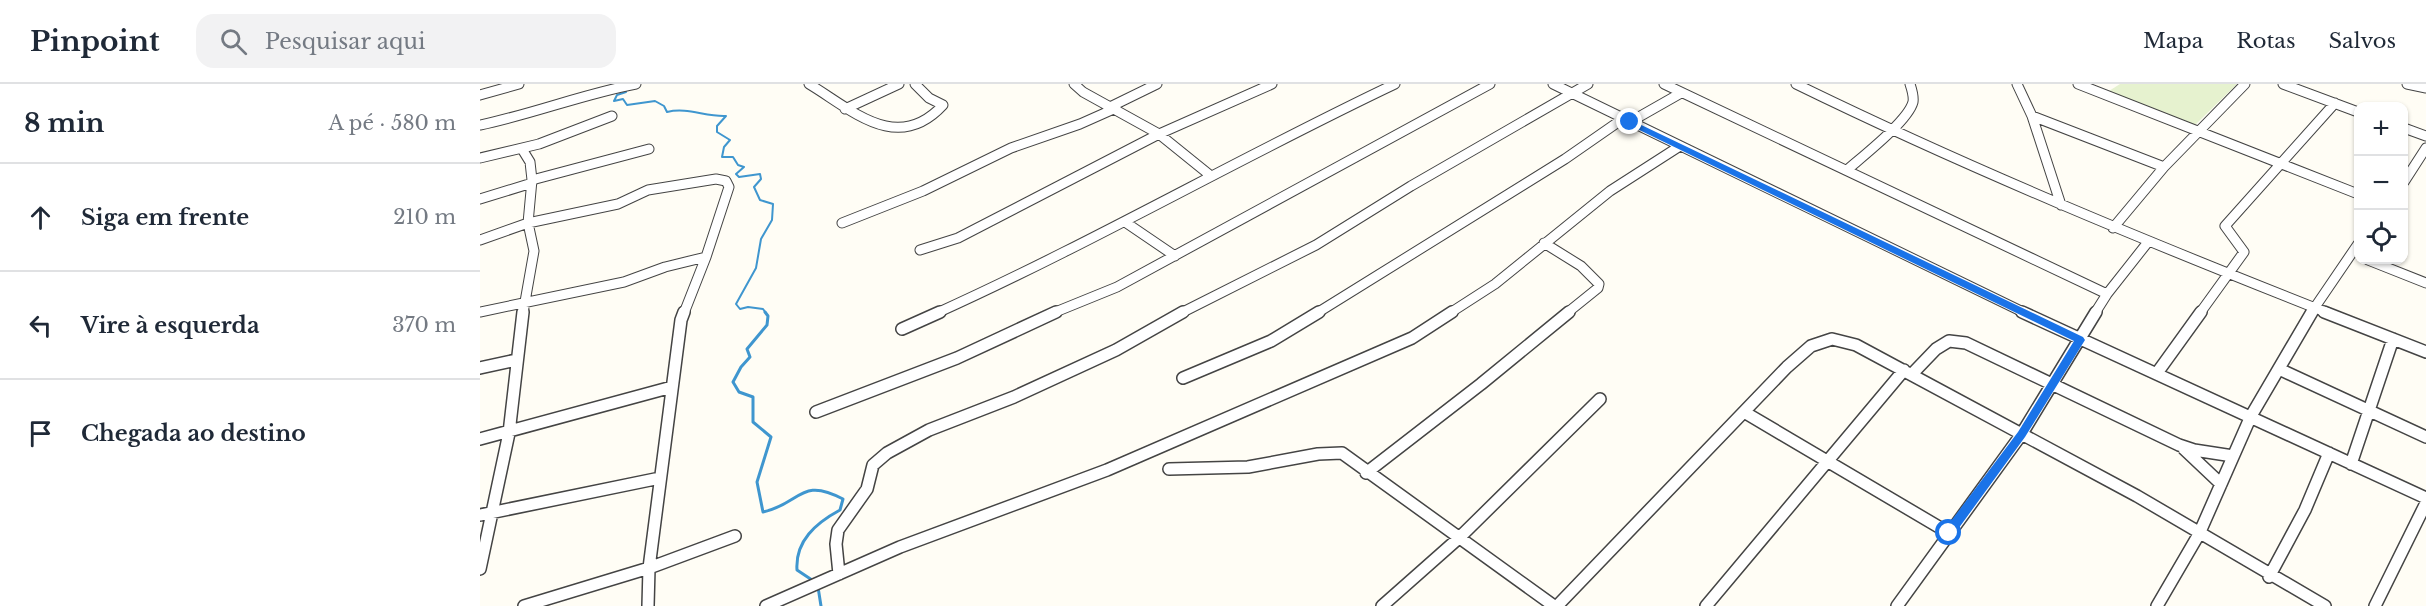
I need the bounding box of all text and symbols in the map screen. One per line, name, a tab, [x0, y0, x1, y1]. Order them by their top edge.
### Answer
search box	[196, 14, 616, 68]
text: Pinpoint	[30, 24, 160, 59]
icon: search	[217, 25, 250, 58]
text: Pesquisar aqui	[265, 28, 426, 55]
text: Mapa	[2143, 28, 2203, 54]
text: Rotas	[2236, 28, 2296, 54]
text: Salvos	[2329, 28, 2396, 54]
map controls	[2354, 102, 2408, 264]
button: +	[2354, 102, 2408, 156]
text: 8 min	[24, 107, 104, 139]
route end	[1616, 108, 1642, 134]
text: A pé · 580 m	[328, 111, 456, 135]
button: −	[2354, 156, 2408, 210]
icon: ahead	[24, 201, 57, 234]
text: Siga em frente	[81, 204, 249, 231]
text: 210 m	[393, 205, 456, 229]
button: locate	[2354, 210, 2408, 264]
icon: left	[24, 309, 57, 342]
text: Vire à esquerda	[81, 312, 260, 339]
text: 370 m	[392, 313, 456, 337]
icon: arrive	[24, 417, 57, 450]
text: Chegada ao destino	[81, 420, 306, 447]
route start	[1935, 519, 1961, 545]

